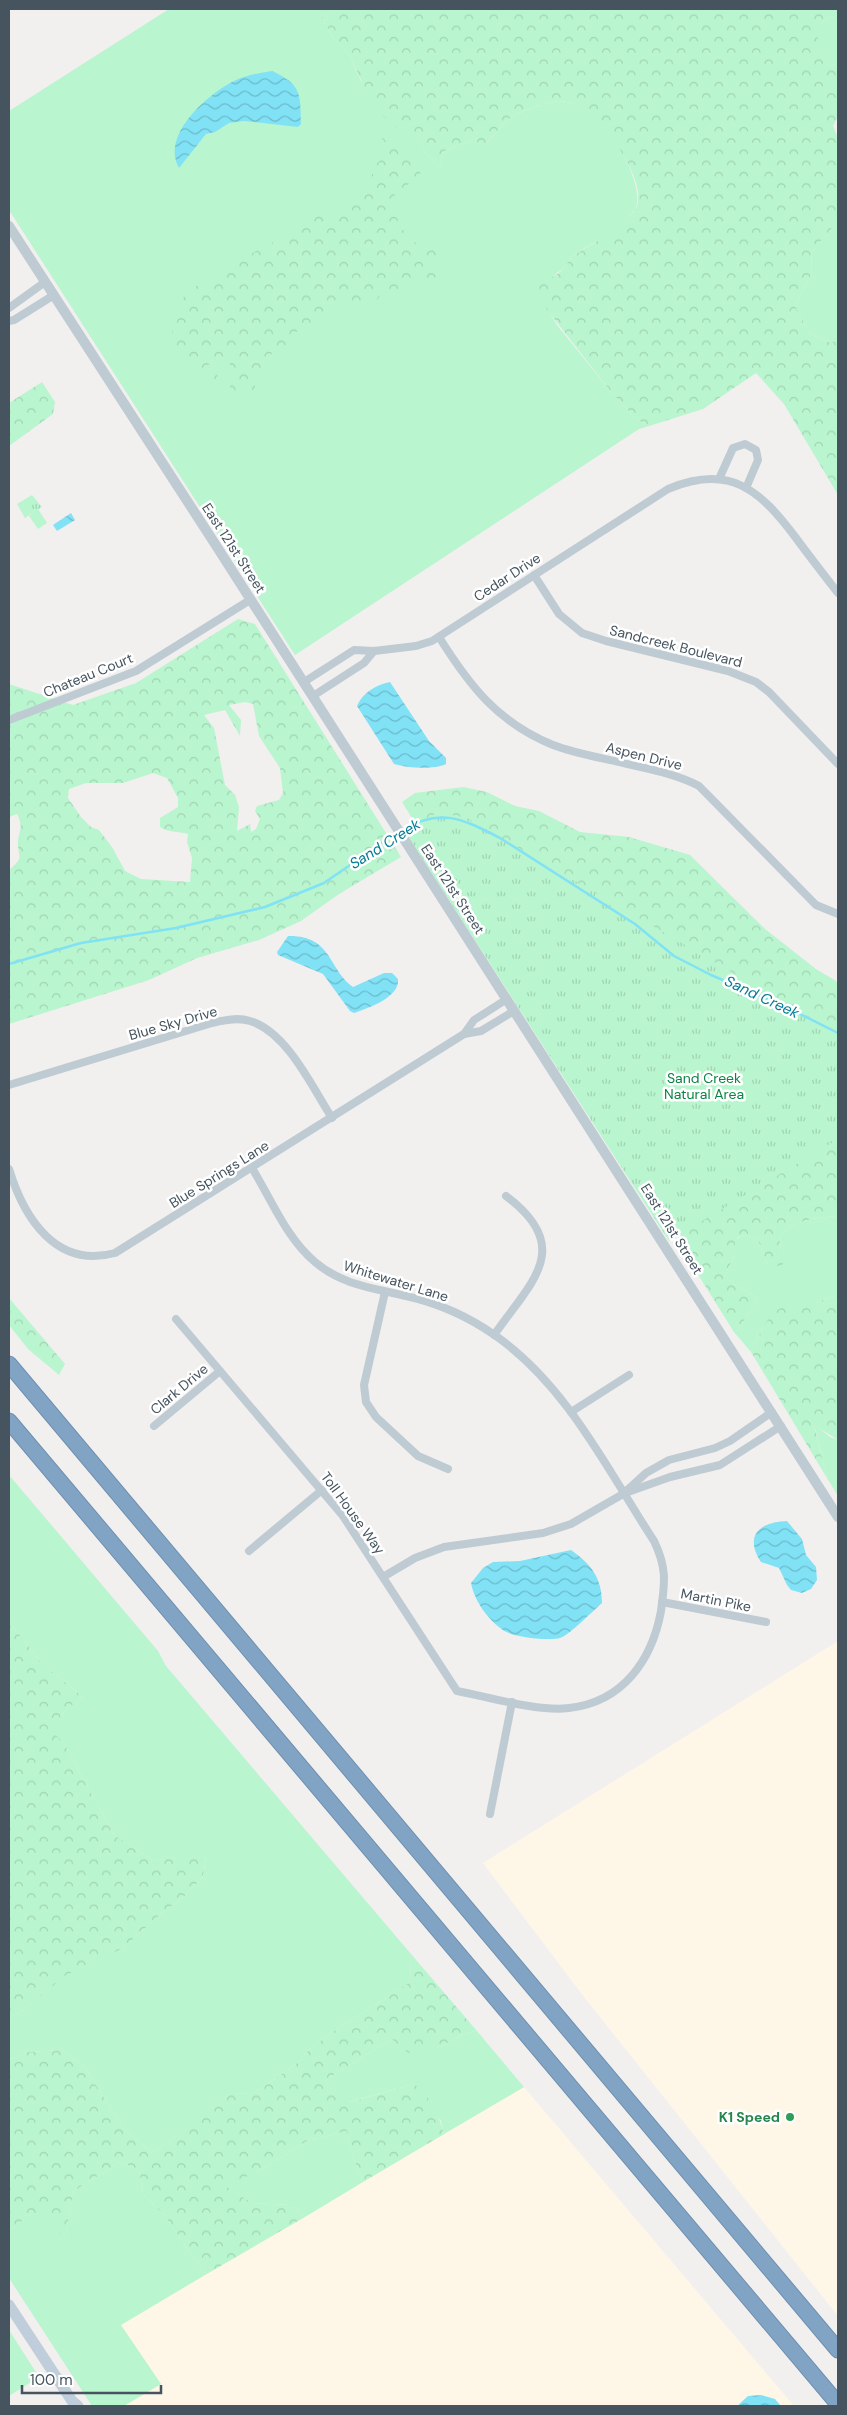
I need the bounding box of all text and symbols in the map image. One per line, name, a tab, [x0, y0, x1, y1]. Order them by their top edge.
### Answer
street label: East 121st Street	[198, 500, 270, 596]
street label: Cedar Drive	[470, 549, 544, 605]
street label: Sandcreek Boulevard	[608, 621, 744, 671]
street label: Chateau Court	[41, 649, 135, 701]
street label: Aspen Drive	[604, 738, 684, 774]
water label: Sand Creek	[346, 814, 425, 874]
street label: East 121st Street	[417, 841, 489, 937]
water label: Sand Creek	[721, 971, 803, 1023]
street label: Blue Sky Drive	[127, 1002, 219, 1044]
park label: Sand Creek Natural Area	[664, 1069, 744, 1103]
street label: Blue Springs Lane	[166, 1136, 272, 1212]
street label: East 121st Street	[637, 1180, 707, 1278]
street label: Whitewater Lane	[341, 1256, 451, 1306]
street label: Clark Drive	[146, 1360, 212, 1418]
street label: Toll House Way	[317, 1468, 389, 1558]
street label: Martin Pike	[679, 1584, 753, 1616]
place label: K1 Speed	[719, 2108, 780, 2126]
marker: K1 Speed	[784, 2111, 796, 2123]
scale bar	[22, 2362, 161, 2394]
text: 100 m	[30, 2370, 73, 2390]

